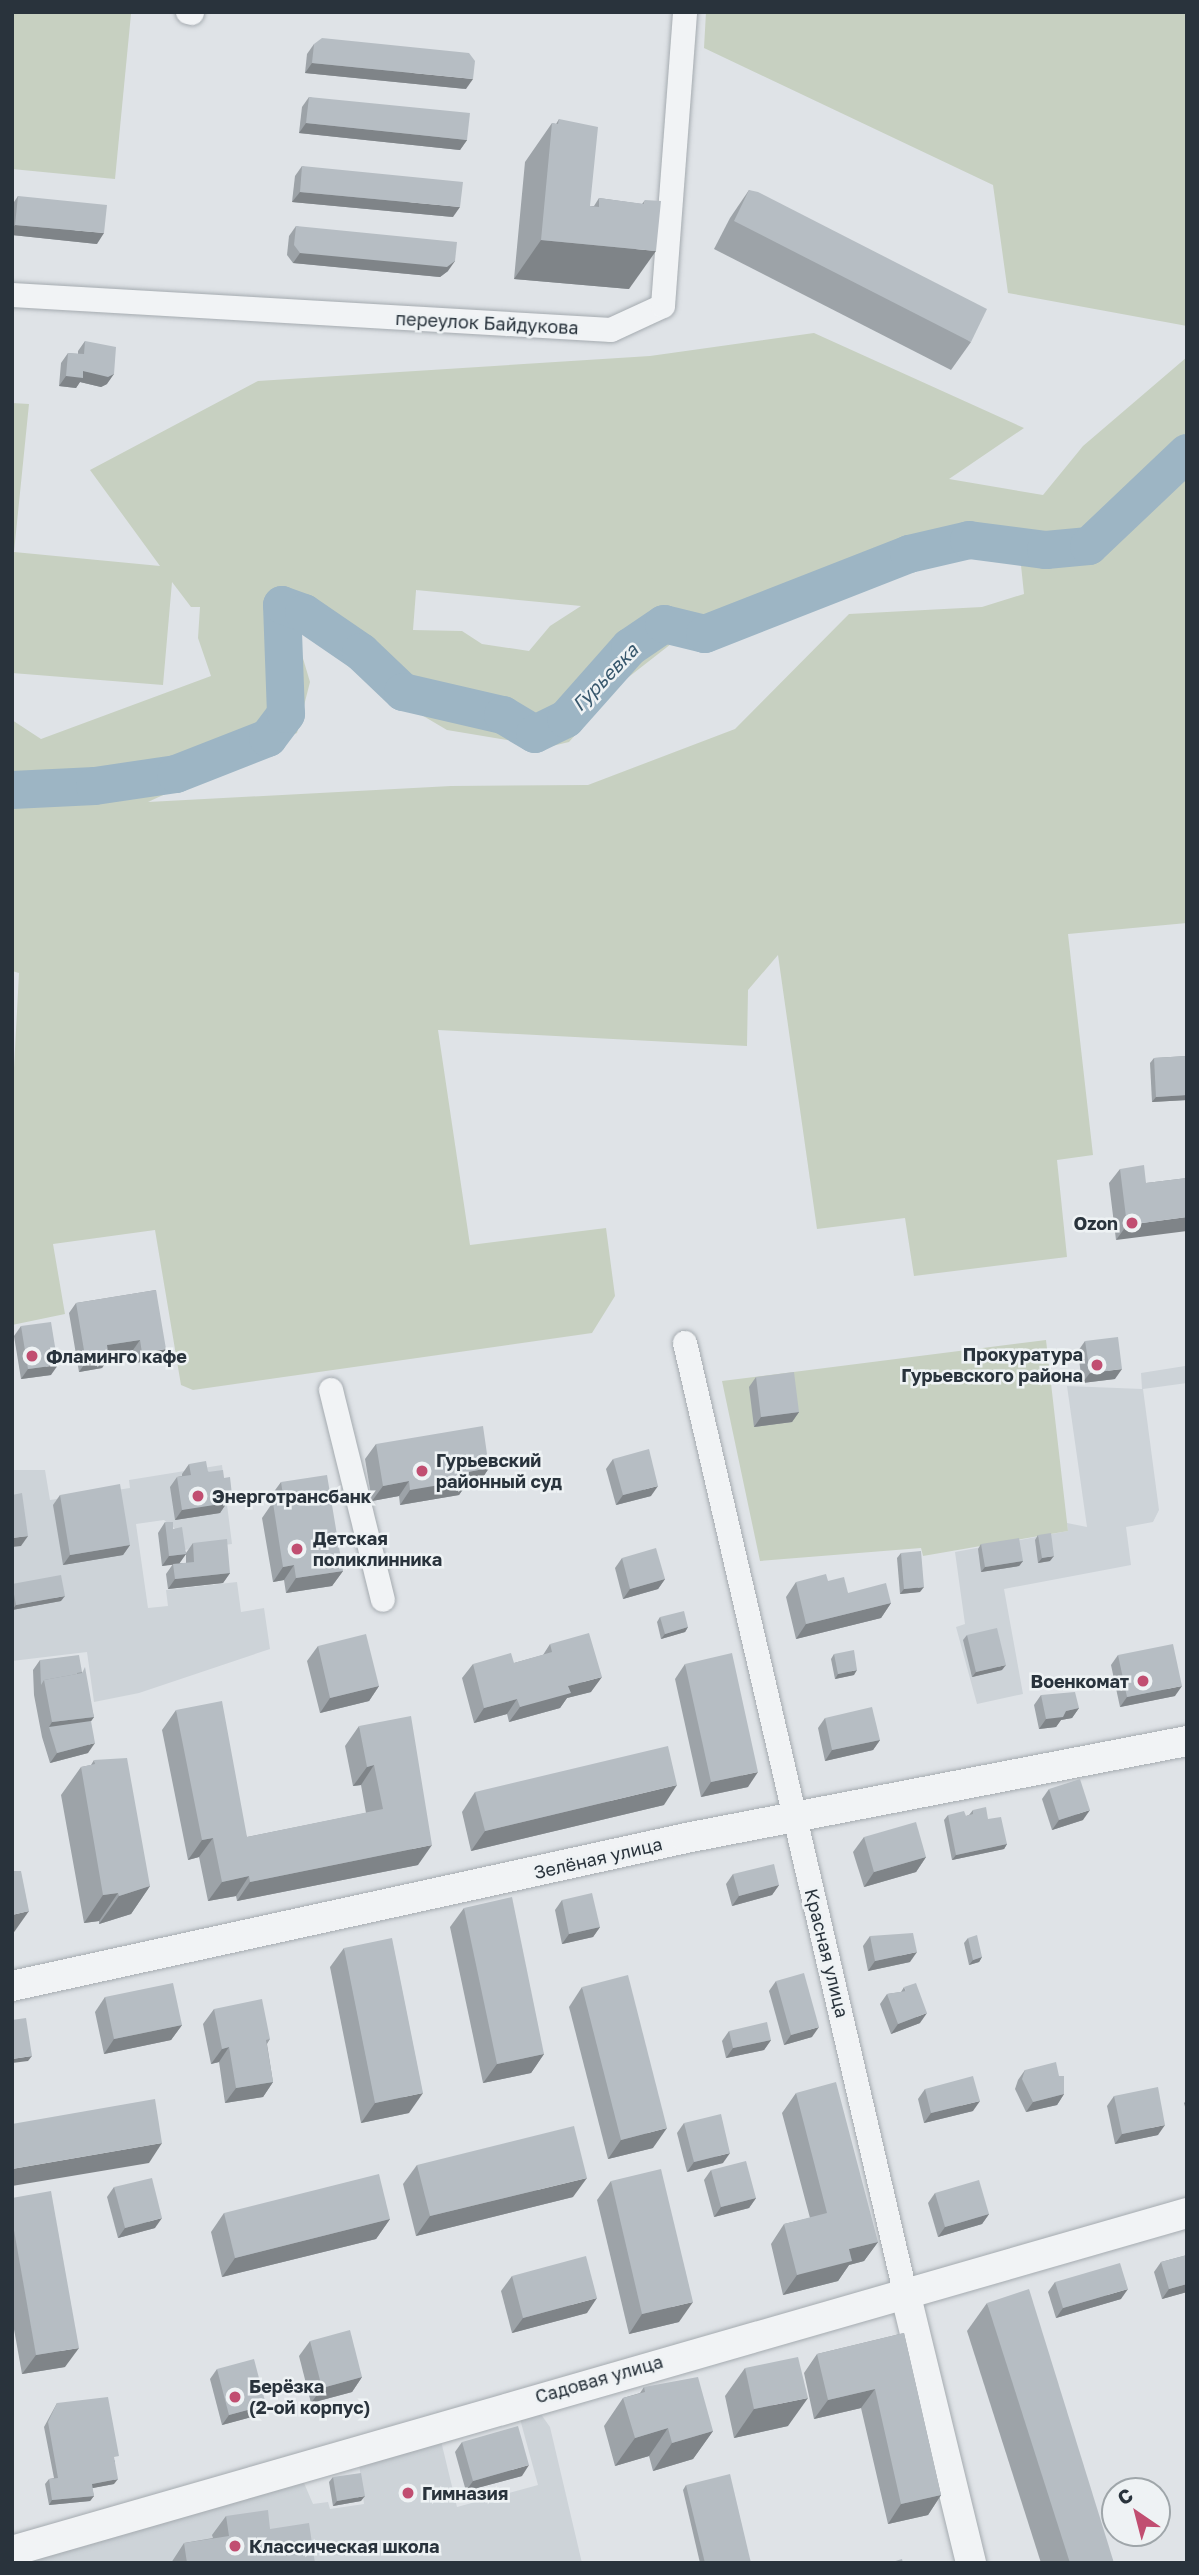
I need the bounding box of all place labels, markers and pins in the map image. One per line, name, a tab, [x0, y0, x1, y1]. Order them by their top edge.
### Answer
place label: Ozon	[1074, 1212, 1118, 1234]
marker: Ozon	[1124, 1215, 1140, 1231]
place label: Прокуратура Гурьевского района	[901, 1344, 1083, 1386]
place label: Фламинго кафе	[46, 1345, 187, 1367]
marker: Фламинго кафе	[24, 1348, 40, 1364]
marker: Прокуратура Гурьевского района	[1089, 1357, 1105, 1373]
place label: Гурьевский районный суд	[436, 1450, 562, 1492]
marker: Гурьевский районный суд	[414, 1463, 430, 1479]
place label: Энерготрансбанк	[212, 1485, 371, 1507]
marker: Энерготрансбанк	[190, 1488, 206, 1504]
place label: Детская поликлинника	[313, 1528, 442, 1570]
marker: Детская поликлинника	[287, 1539, 307, 1559]
place label: Военкомат	[1030, 1670, 1129, 1692]
marker: Военкомат	[1135, 1673, 1151, 1689]
place label: Берёзка (2-ой корпус)	[249, 2376, 370, 2418]
marker: Берёзка (2-ой корпус)	[227, 2389, 243, 2405]
place label: Гимназия	[422, 2482, 508, 2504]
marker: Гимназия	[400, 2485, 416, 2501]
place label: Классическая школа	[249, 2535, 439, 2557]
marker: Классическая школа	[227, 2538, 243, 2554]

